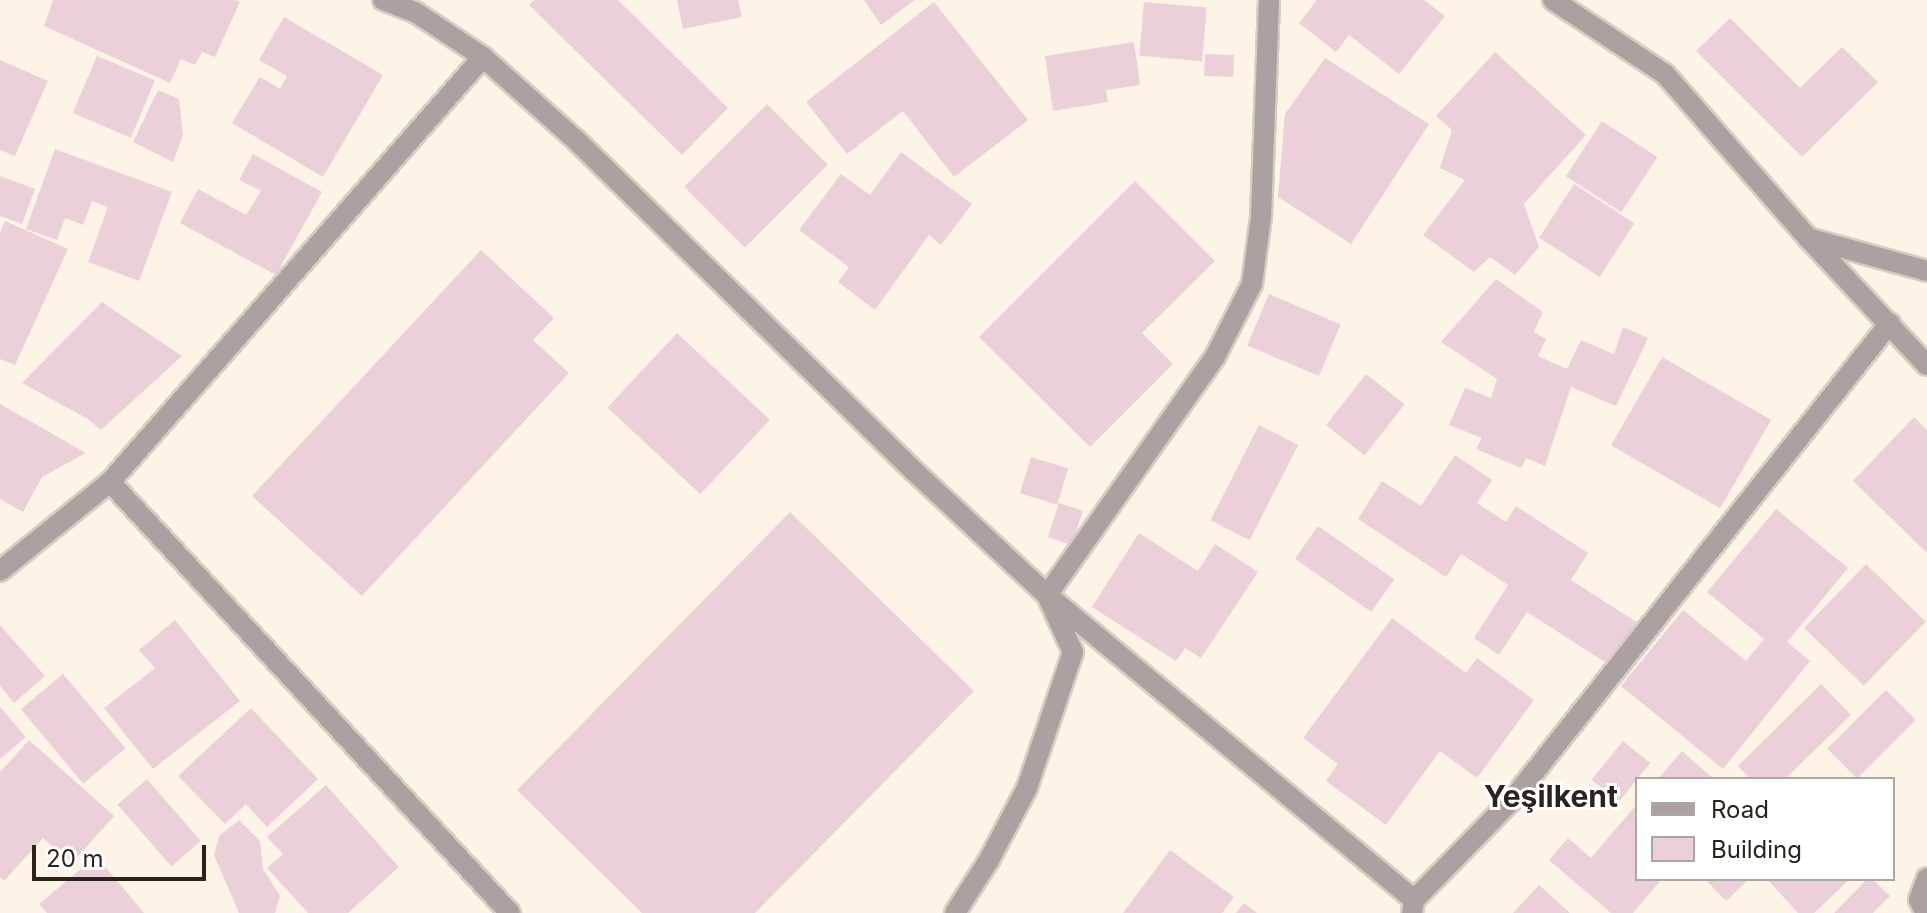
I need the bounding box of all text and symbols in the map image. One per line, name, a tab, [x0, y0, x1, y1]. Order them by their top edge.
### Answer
legend	[1635, 777, 1895, 881]
district label: Yeşilkent	[1484, 778, 1618, 814]
text: Road	[1711, 795, 1769, 824]
scale bar	[36, 829, 210, 879]
text: Building	[1711, 835, 1802, 864]
text: 20 m	[46, 844, 104, 873]

